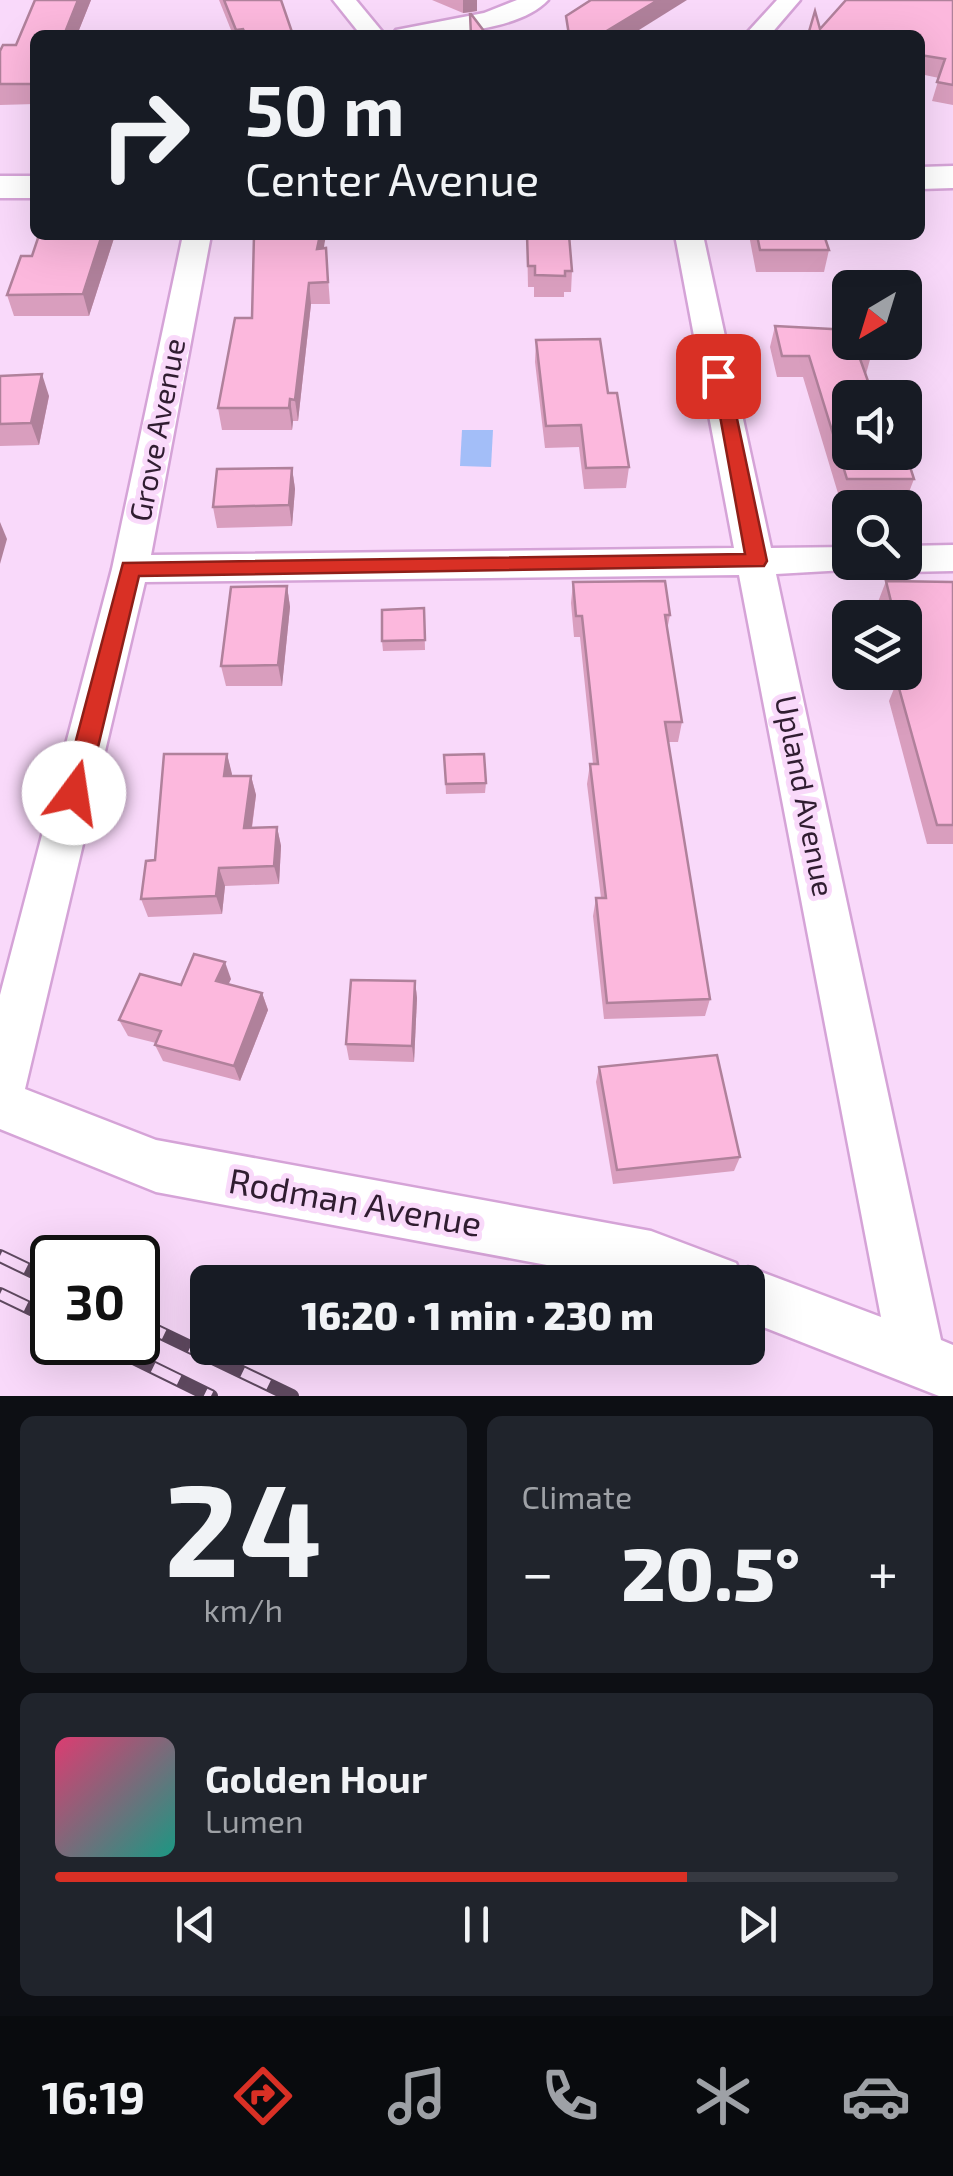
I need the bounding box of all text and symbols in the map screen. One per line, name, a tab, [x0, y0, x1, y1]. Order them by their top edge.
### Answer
text: 50 m	[245, 66, 405, 150]
icon: right	[80, 70, 210, 200]
text: Center Avenue	[245, 151, 539, 205]
north arrow	[832, 270, 922, 360]
map controls	[832, 270, 922, 690]
pin	[676, 334, 761, 419]
street label: Grove Avenue	[121, 335, 191, 524]
icon: arrive	[691, 349, 746, 404]
button: sound	[832, 380, 922, 470]
button: search	[832, 490, 922, 580]
button: layers	[832, 600, 922, 690]
street label: Upland Avenue	[769, 692, 843, 899]
position arrow	[22, 741, 126, 845]
street label: Rodman Avenue	[226, 1158, 485, 1244]
speed limit sign: 30	[30, 1235, 160, 1365]
text: 16:20 · 1 min · 230 m	[301, 1292, 654, 1338]
text: 24	[164, 1447, 322, 1603]
text: Climate	[522, 1477, 632, 1515]
text: 20.5°	[621, 1526, 800, 1616]
text: −	[522, 1538, 554, 1604]
text: +	[868, 1538, 898, 1604]
text: km/h	[204, 1590, 283, 1628]
text: Golden Hour	[205, 1755, 427, 1801]
text: Lumen	[205, 1801, 304, 1839]
icon: previous	[168, 1897, 223, 1952]
icon: pause	[449, 1897, 504, 1952]
icon: next	[730, 1897, 785, 1952]
icon: directions	[228, 2061, 298, 2131]
icon: music	[382, 2061, 452, 2131]
icon: phone	[535, 2061, 605, 2131]
icon: climate	[688, 2061, 758, 2131]
icon: car	[841, 2061, 911, 2131]
text: 16:19	[42, 2069, 145, 2123]

